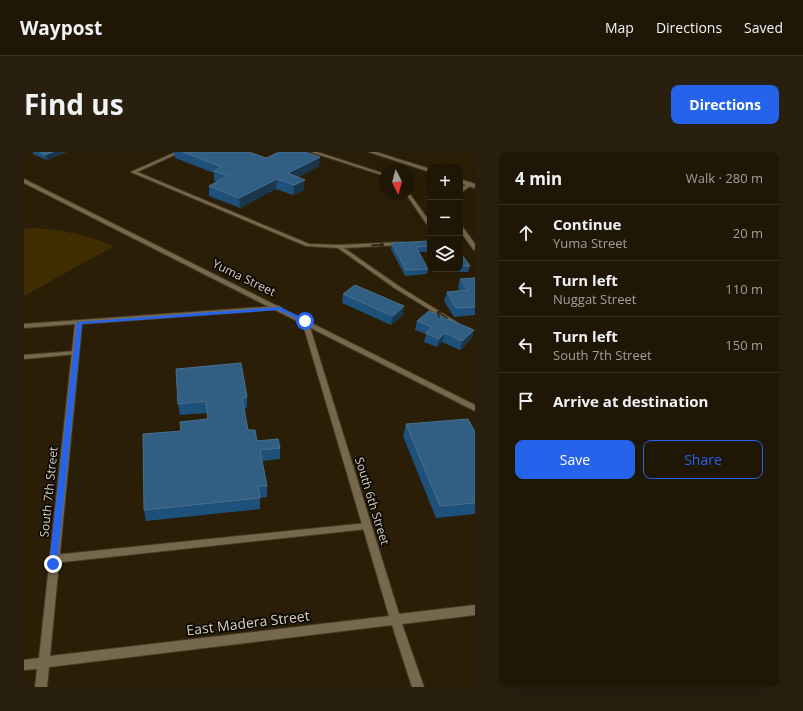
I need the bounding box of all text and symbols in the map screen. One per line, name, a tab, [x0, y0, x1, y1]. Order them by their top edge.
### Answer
text: Waypost	[20, 15, 102, 41]
text: Map	[605, 18, 634, 37]
text: Directions	[656, 18, 722, 37]
text: Saved	[744, 18, 783, 37]
text: Find us	[24, 85, 124, 123]
button: Directions	[671, 85, 779, 124]
north arrow	[379, 164, 415, 200]
map controls	[427, 164, 463, 272]
button: +	[427, 164, 463, 200]
text: 4 min	[515, 167, 562, 190]
text: Walk · 280 m	[686, 169, 763, 187]
button: −	[427, 200, 463, 236]
text: Continue	[553, 214, 621, 234]
icon: ahead	[515, 222, 537, 244]
text: 20 m	[733, 224, 763, 242]
text: Yuma Street	[553, 234, 627, 252]
button: layers	[427, 236, 463, 272]
one-way arrow	[371, 241, 384, 248]
street label: Yuma Street	[210, 255, 279, 300]
text: Turn left	[553, 270, 618, 290]
icon: left	[515, 278, 537, 300]
text: 110 m	[725, 280, 763, 298]
text: Nuggat Street	[553, 290, 636, 308]
one-way arrow	[436, 311, 448, 319]
route start	[296, 312, 314, 330]
text: Turn left	[553, 326, 618, 346]
icon: left	[515, 334, 537, 356]
text: 150 m	[725, 336, 763, 354]
text: South 7th Street	[553, 346, 652, 364]
icon: arrive	[515, 390, 537, 412]
text: Arrive at destination	[553, 391, 708, 411]
button: Save	[515, 440, 635, 479]
button: Share	[643, 440, 763, 479]
street label: South 7th Street	[35, 446, 62, 538]
street label: South 6th Street	[351, 455, 394, 547]
route end	[44, 555, 62, 573]
street label: East Madera Street	[185, 606, 311, 639]

